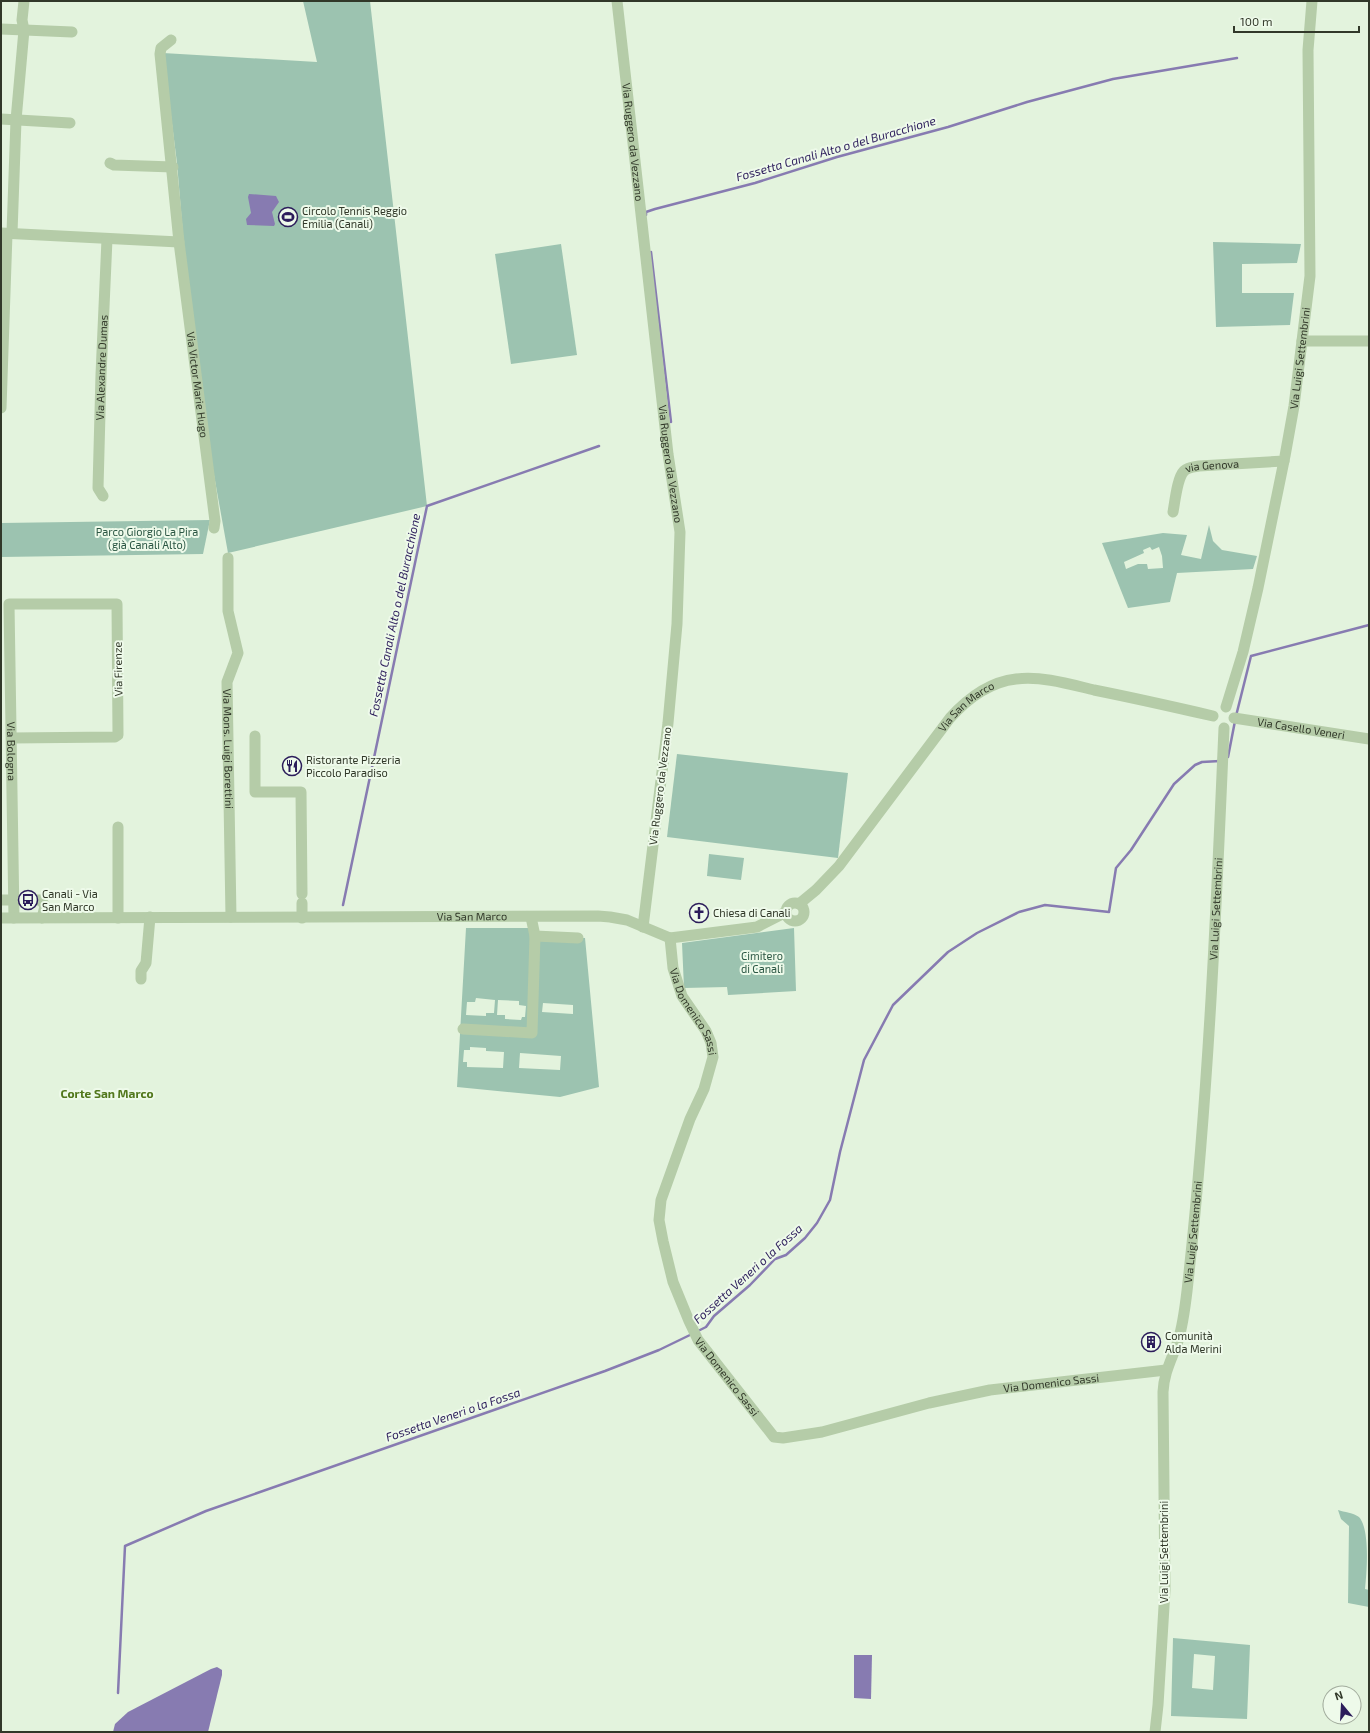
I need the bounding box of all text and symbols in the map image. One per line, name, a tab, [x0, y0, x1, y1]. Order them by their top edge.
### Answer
scale bar	[1234, 8, 1359, 34]
text: 100 m	[1240, 14, 1272, 28]
street label: Via Ruggero da Vezzano	[620, 82, 646, 202]
water label: Fossetta Canali Alto o del Buracchione	[734, 113, 938, 183]
place label: Circolo Tennis Reggio Emilia (Canali)	[302, 204, 407, 230]
sports icon: Circolo Tennis Reggio Emilia (Canali)	[277, 206, 299, 228]
street label: Via Luigi Settembrini	[1287, 306, 1312, 410]
street label: Via Alexandre Dumas	[93, 314, 110, 421]
street label: Via Victor Marie Hugo	[185, 331, 211, 439]
street label: Via Ruggero da Vezzano	[657, 404, 686, 524]
street label: via Genova	[1183, 457, 1239, 475]
water label: Fossetta Canali Alto o del Buracchione	[366, 511, 423, 718]
park label: Parco Giorgio La Pira (già Canali Alto)	[96, 525, 198, 551]
street label: Via Firenze	[111, 641, 124, 696]
street label: Via San Marco	[935, 678, 996, 734]
street label: Via Mons. Luigi Borettini	[221, 688, 236, 809]
street label: Via Casello Veneri	[1257, 715, 1346, 741]
street label: Via Bologna	[5, 722, 19, 781]
street label: Via Ruggero da Vezzano	[646, 726, 673, 846]
place label: Ristorante Pizzeria Piccolo Paradiso	[306, 753, 400, 779]
restaurant icon: Ristorante Pizzeria Piccolo Paradiso	[281, 755, 303, 777]
street label: Via Luigi Settembrini	[1206, 857, 1224, 960]
place label: Canali - Via San Marco	[42, 887, 98, 913]
bus stop icon: Canali - Via San Marco	[17, 889, 39, 911]
church icon: Chiesa di Canali	[688, 902, 710, 924]
place label: Chiesa di Canali	[713, 906, 791, 919]
street label: Via San Marco	[437, 909, 507, 923]
park label: Cimitero di Canali	[741, 949, 783, 975]
street label: Via Domenico Sassi	[667, 967, 720, 1056]
district label: Corte San Marco	[60, 1086, 154, 1100]
street label: Via Luigi Settembrini	[1181, 1180, 1204, 1284]
water label: Fossetta Veneri o la Fossa	[690, 1221, 805, 1326]
place label: Comunità Alda Merini	[1165, 1329, 1222, 1355]
building icon: Comunità Alda Merini	[1140, 1331, 1162, 1353]
street label: Via Domenico Sassi	[692, 1334, 762, 1418]
street label: Via Domenico Sassi	[1003, 1371, 1100, 1394]
water label: Fossetta Veneri o la Fossa	[383, 1384, 522, 1444]
street label: Via Luigi Settembrini	[1157, 1501, 1170, 1603]
north arrow	[1322, 1685, 1362, 1725]
text: N	[1333, 1688, 1345, 1702]

